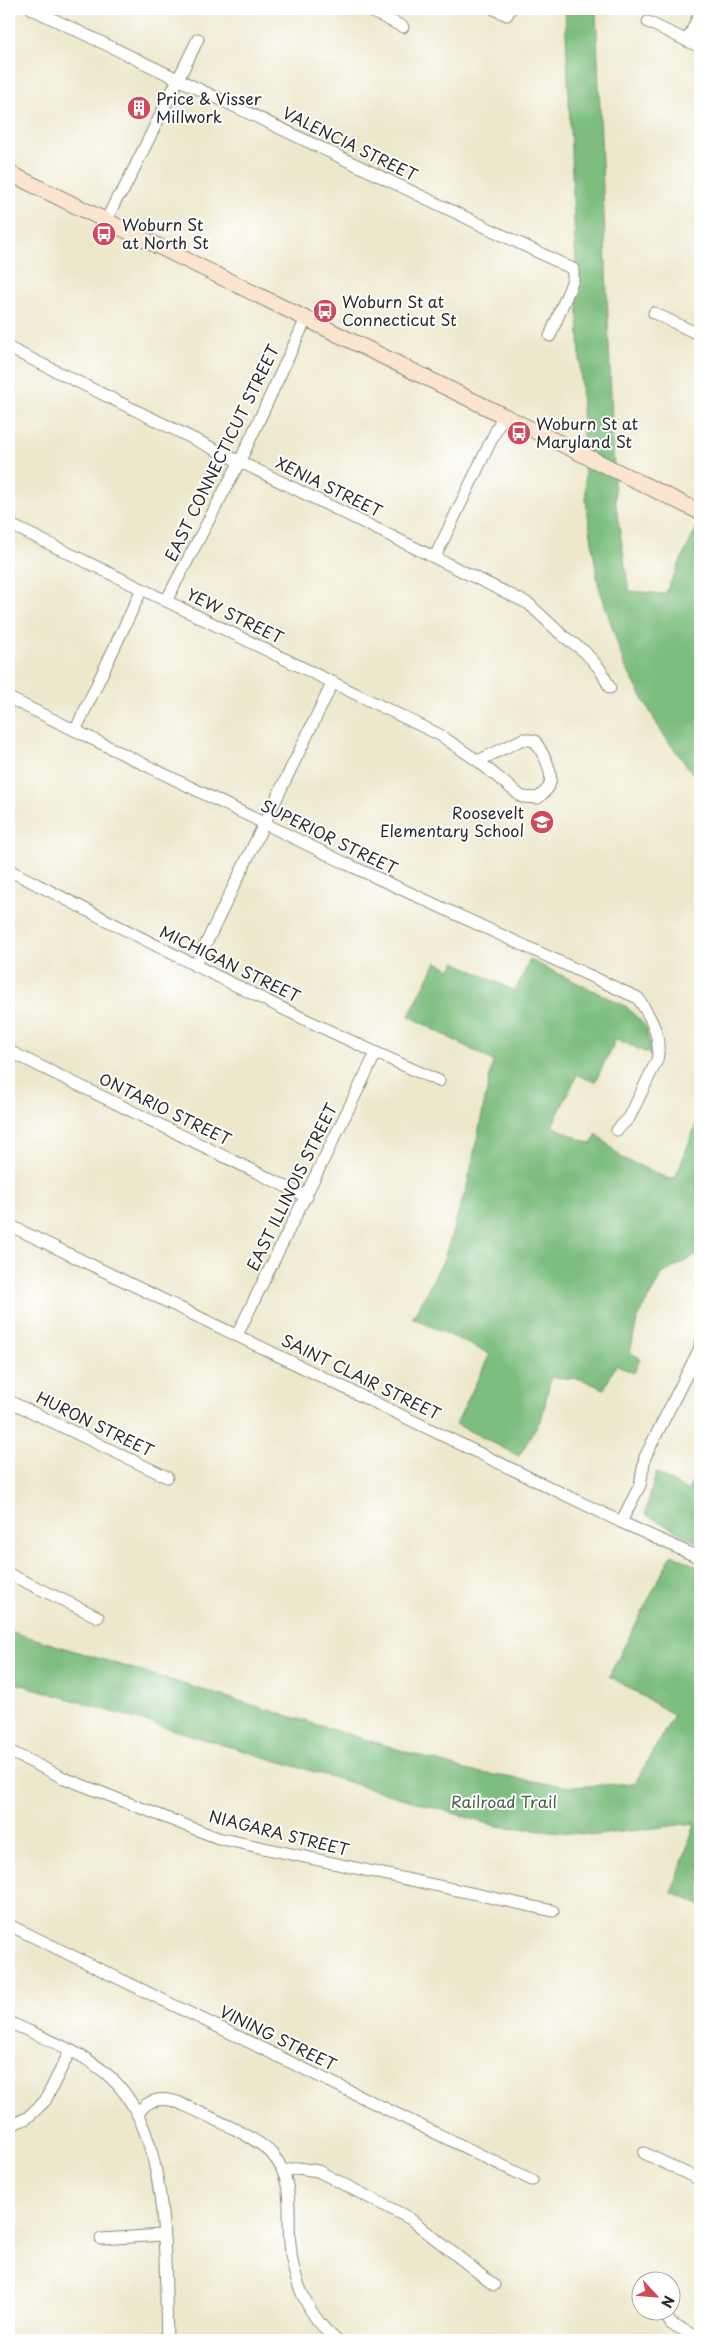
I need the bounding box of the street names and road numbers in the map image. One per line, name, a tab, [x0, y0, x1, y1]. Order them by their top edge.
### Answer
street label: VALENCIA STREET	[279, 100, 422, 186]
street label: EAST CONNECTICUT STREET	[158, 340, 284, 565]
street label: XENIA STREET	[272, 450, 387, 522]
street label: YEW STREET	[183, 581, 288, 649]
street label: SUPERIOR STREET	[257, 793, 402, 880]
street label: MICHIGAN STREET	[156, 919, 305, 1008]
street label: ONTARIO STREET	[95, 1066, 236, 1151]
street label: EAST ILLINOIS STREET	[240, 1099, 342, 1274]
street label: SAINT CLAIR STREET	[278, 1327, 445, 1425]
street label: HURON STREET	[33, 1384, 158, 1462]
street label: NIAGARA STREET	[207, 1803, 352, 1861]
street label: VINING STREET	[216, 1998, 341, 2076]

